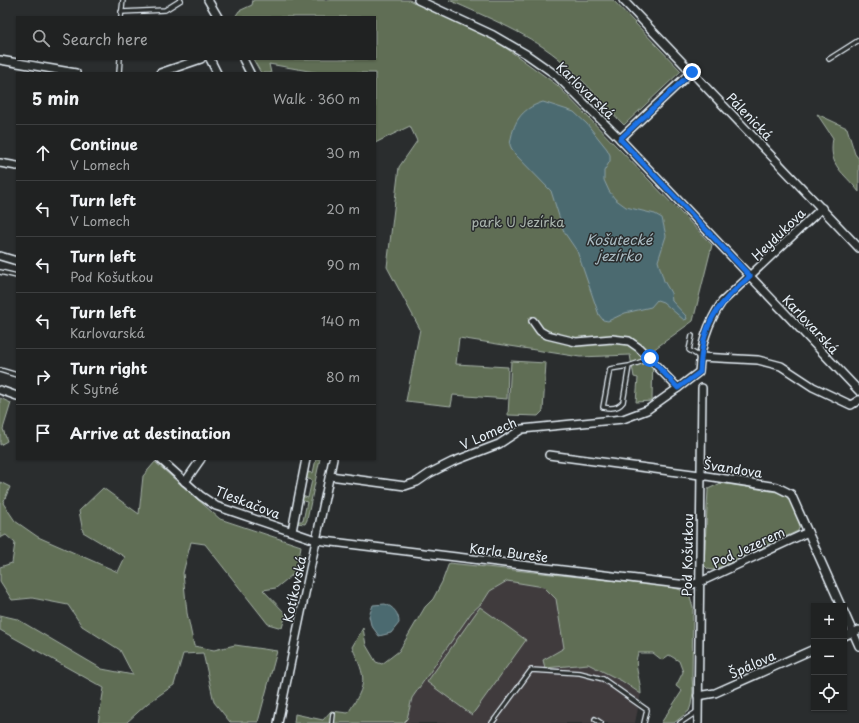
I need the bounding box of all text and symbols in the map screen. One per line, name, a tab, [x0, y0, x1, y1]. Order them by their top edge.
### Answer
search box	[16, 16, 376, 60]
icon: search	[30, 27, 52, 49]
text: Search here	[62, 27, 148, 50]
street label: Karlovarská	[553, 57, 620, 123]
route end	[683, 63, 701, 81]
text: 5 min	[32, 85, 79, 111]
street label: Pálenická	[723, 88, 778, 145]
text: Walk · 360 m	[273, 89, 360, 108]
text: Continue	[70, 132, 138, 155]
icon: ahead	[32, 142, 54, 164]
text: 30 m	[326, 143, 360, 162]
text: V Lomech	[70, 155, 130, 174]
text: Turn left	[70, 188, 136, 211]
icon: left	[32, 198, 54, 220]
text: 20 m	[326, 199, 360, 218]
street label: Heydukova	[747, 203, 809, 265]
text: V Lomech	[70, 211, 130, 230]
park label: park U Jezírka	[471, 212, 565, 231]
water label: Košutecké jezírko	[586, 229, 654, 266]
text: Turn left	[70, 244, 136, 267]
icon: left	[32, 254, 54, 276]
text: 90 m	[327, 255, 360, 274]
text: Pod Košutkou	[70, 267, 153, 286]
street label: Karlovarská	[779, 290, 844, 358]
text: Turn left	[70, 300, 136, 323]
icon: left	[32, 310, 54, 332]
text: 140 m	[321, 311, 360, 330]
text: Karlovarská	[70, 323, 145, 342]
route start	[641, 349, 659, 367]
text: Turn right	[70, 356, 147, 379]
icon: right	[32, 366, 54, 388]
text: 80 m	[326, 367, 360, 386]
text: K Sytné	[70, 379, 119, 398]
street label: V Lomech	[457, 412, 519, 454]
text: Arrive at destination	[70, 421, 231, 444]
icon: arrive	[32, 422, 54, 444]
street label: Švandova	[702, 454, 764, 482]
street label: Tleskačova	[213, 481, 283, 523]
street label: Pod Košutkou	[677, 513, 697, 597]
street label: Pod Jezerem	[708, 522, 788, 572]
street label: Karla Bureše	[469, 538, 549, 566]
street label: Kotíkovská	[278, 553, 311, 624]
map controls	[811, 603, 847, 711]
button: +	[811, 603, 847, 639]
button: −	[811, 639, 847, 675]
street label: Špálova	[726, 645, 778, 683]
button: locate	[811, 675, 847, 711]

